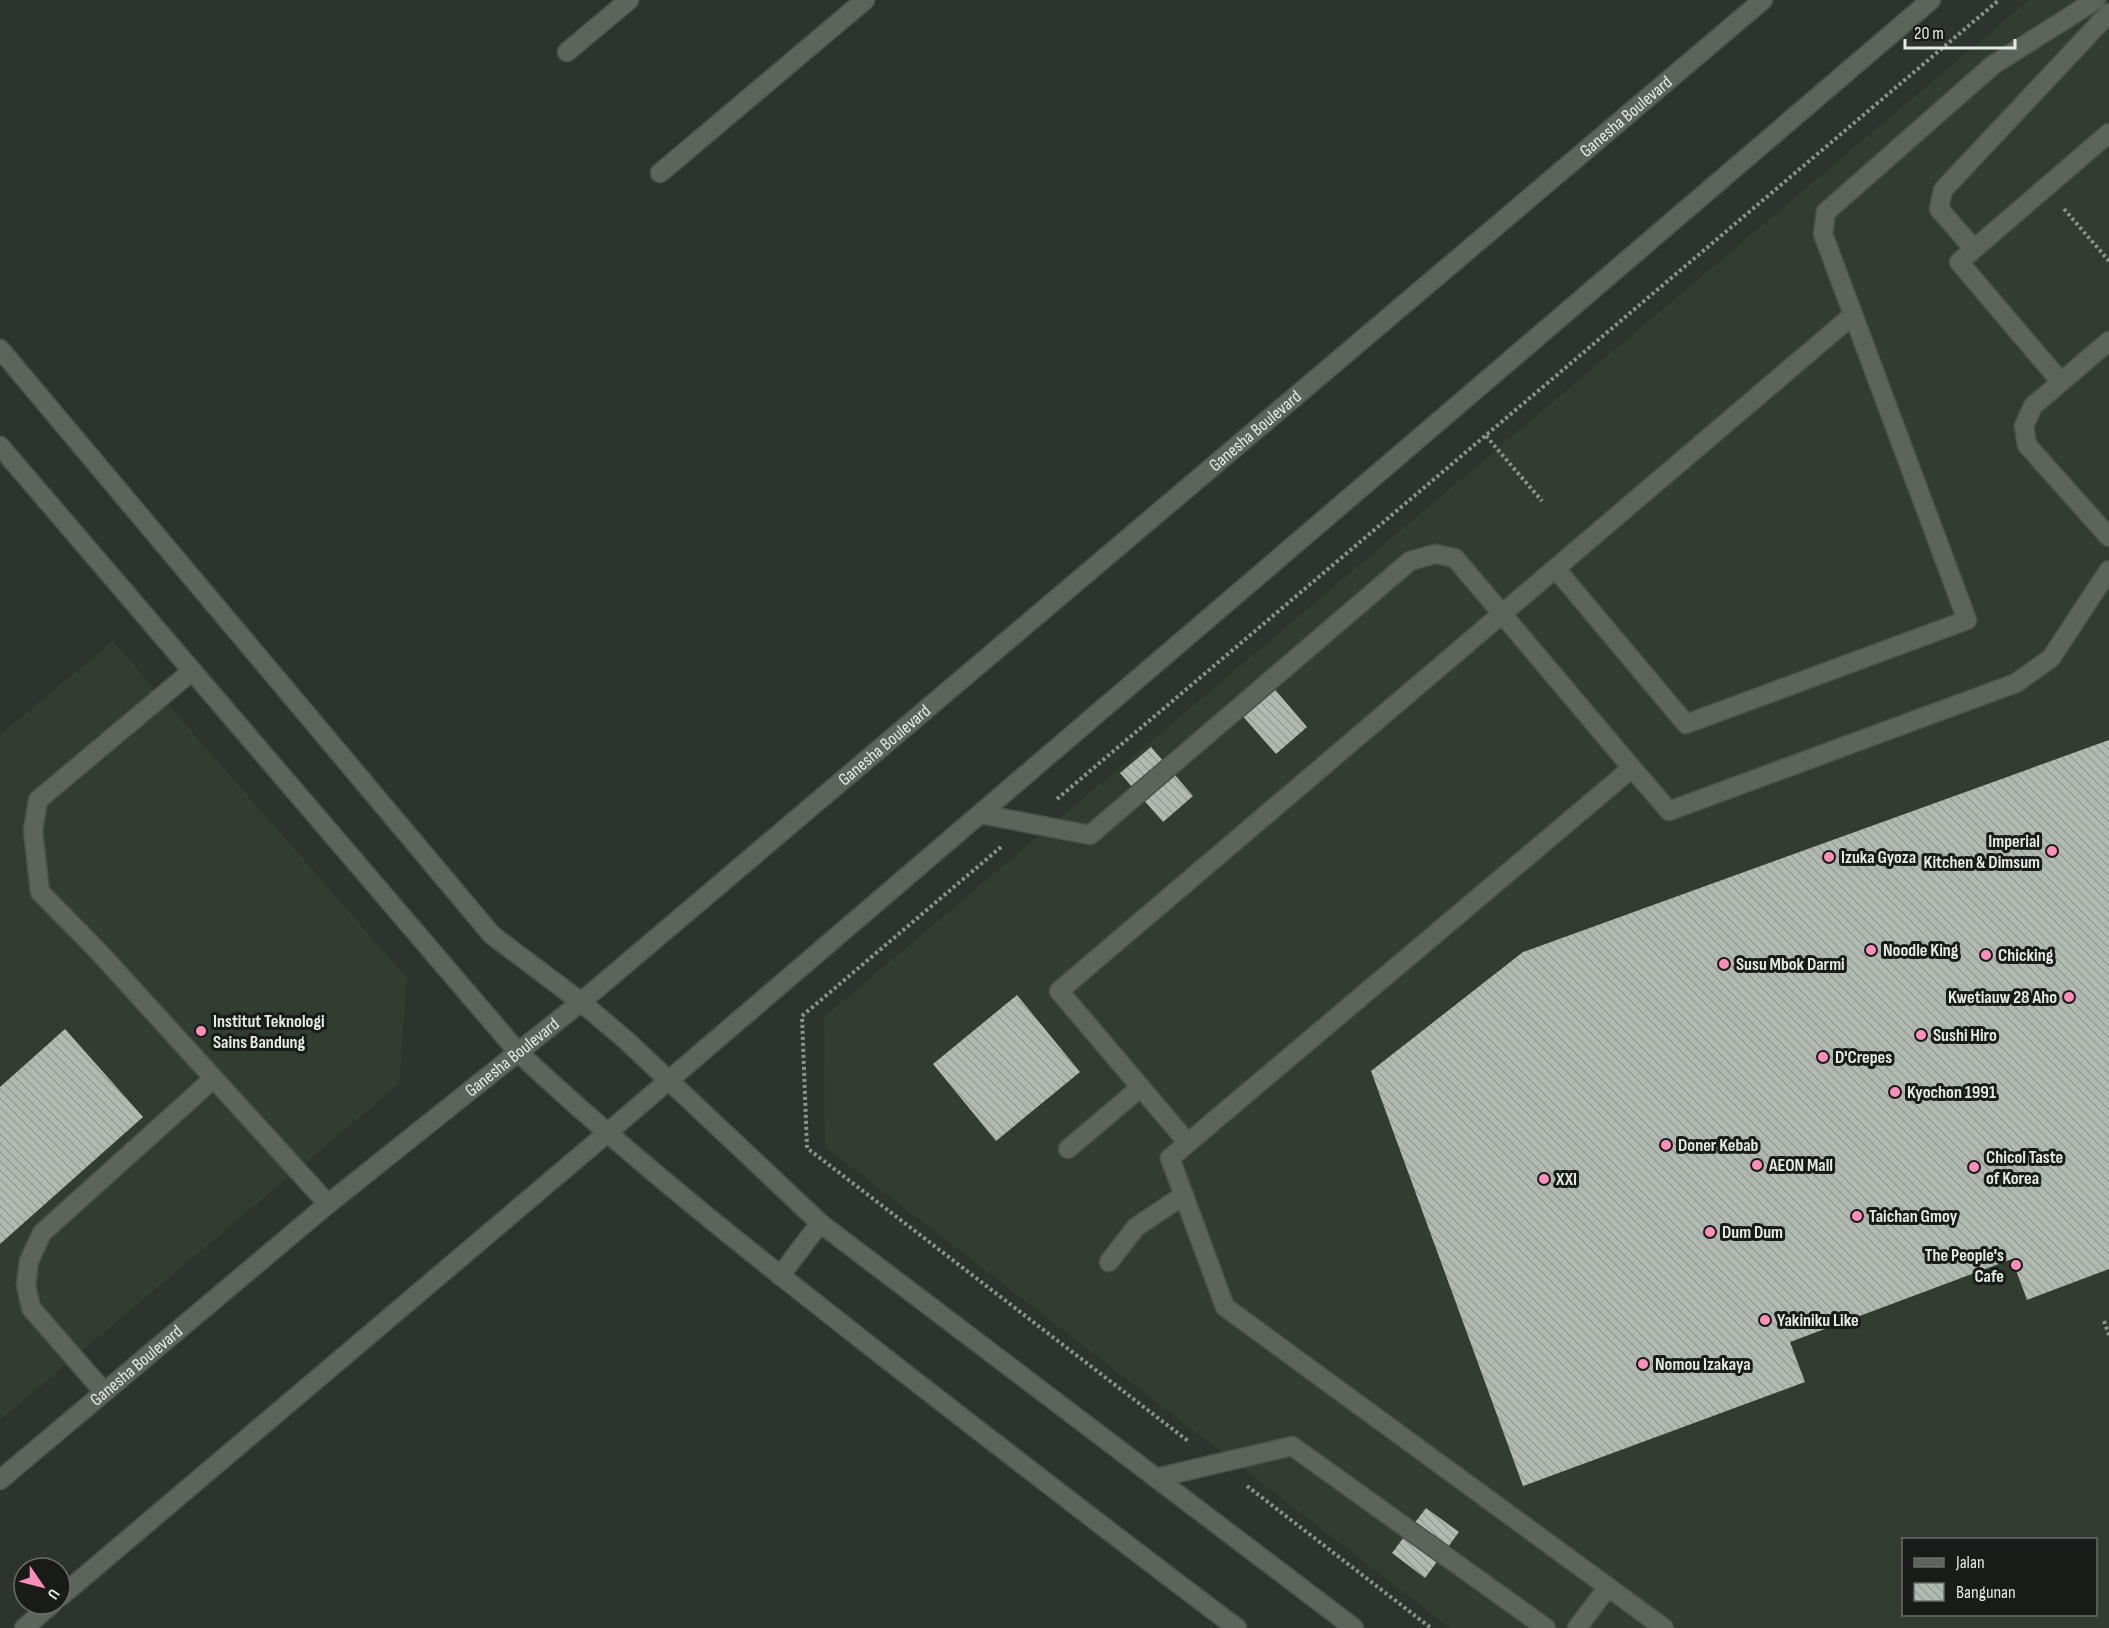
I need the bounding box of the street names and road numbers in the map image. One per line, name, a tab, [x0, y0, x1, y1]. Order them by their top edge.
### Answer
street label: Ganesha Boulevard	[1575, 71, 1676, 161]
street label: Ganesha Boulevard	[1205, 386, 1305, 476]
street label: Ganesha Boulevard	[834, 700, 935, 790]
street label: Ganesha Boulevard	[461, 1013, 563, 1101]
street label: Ganesha Boulevard	[86, 1321, 187, 1410]

